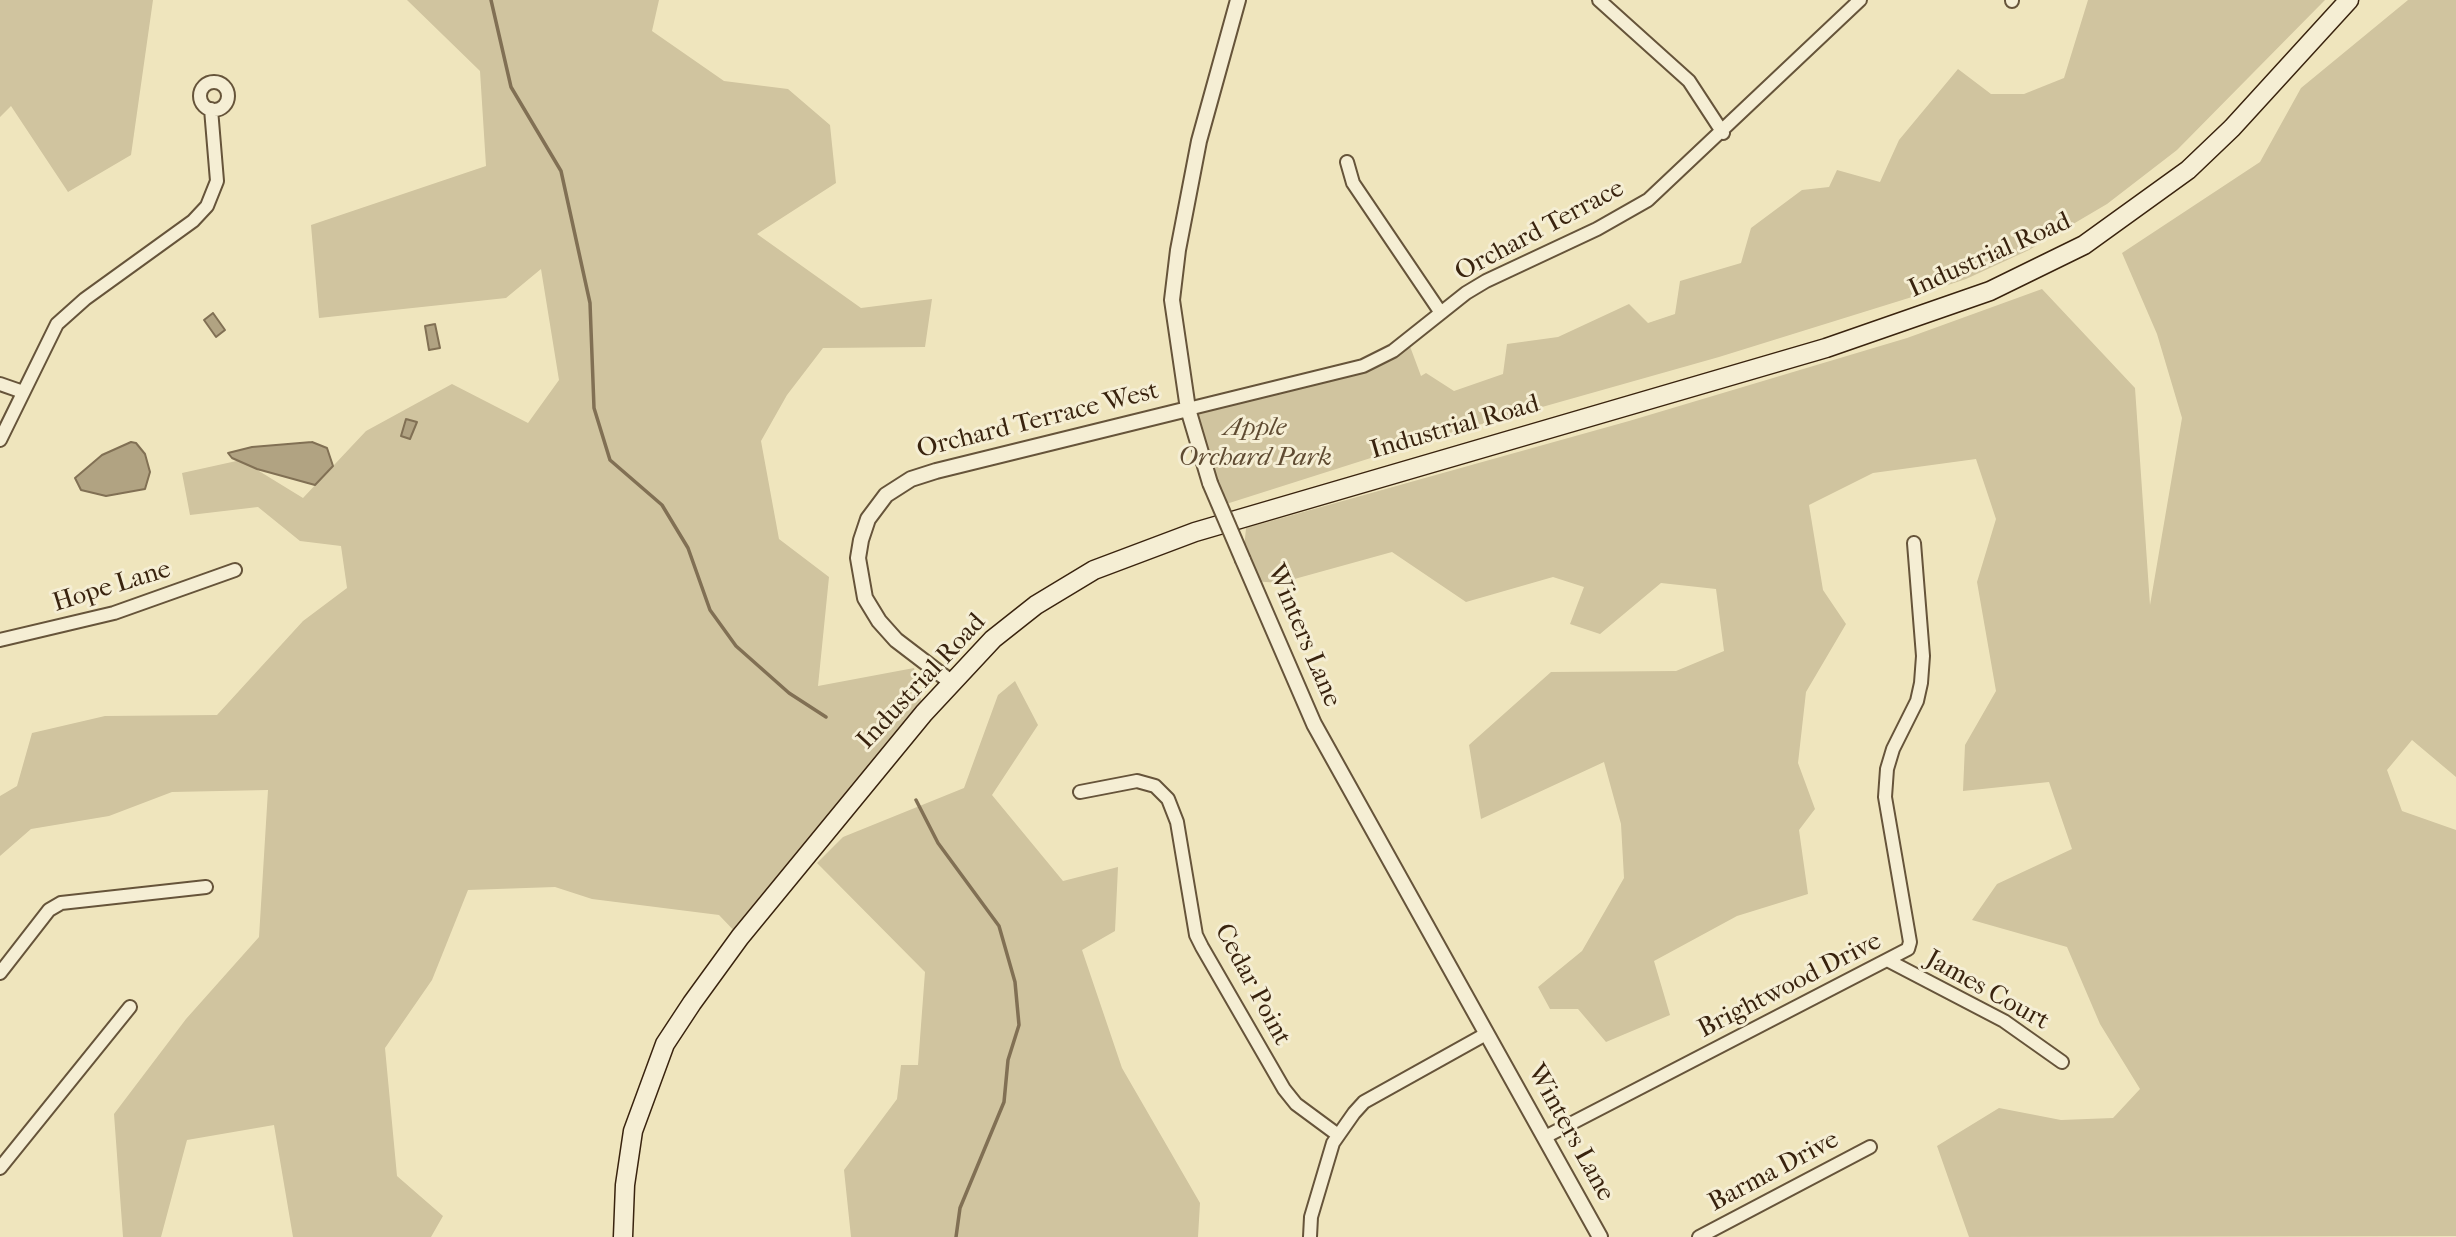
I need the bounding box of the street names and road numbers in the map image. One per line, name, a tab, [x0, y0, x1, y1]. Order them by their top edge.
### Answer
street label: Orchard Terrace	[1450, 173, 1630, 289]
street label: Industrial Road	[1904, 206, 2076, 306]
street label: Orchard Terrace West	[914, 376, 1162, 466]
street label: Industrial Road	[1367, 389, 1543, 467]
street label: Hope Lane	[49, 554, 175, 620]
street label: Winters Lane	[1259, 560, 1347, 712]
street label: Industrial Road	[851, 608, 993, 756]
street label: Cedar Point	[1207, 919, 1297, 1051]
street label: Brightwood Drive	[1693, 926, 1887, 1046]
street label: James Court	[1920, 944, 2054, 1038]
street label: Winters Lane	[1520, 1059, 1620, 1207]
street label: Barma Drive	[1704, 1125, 1844, 1219]

